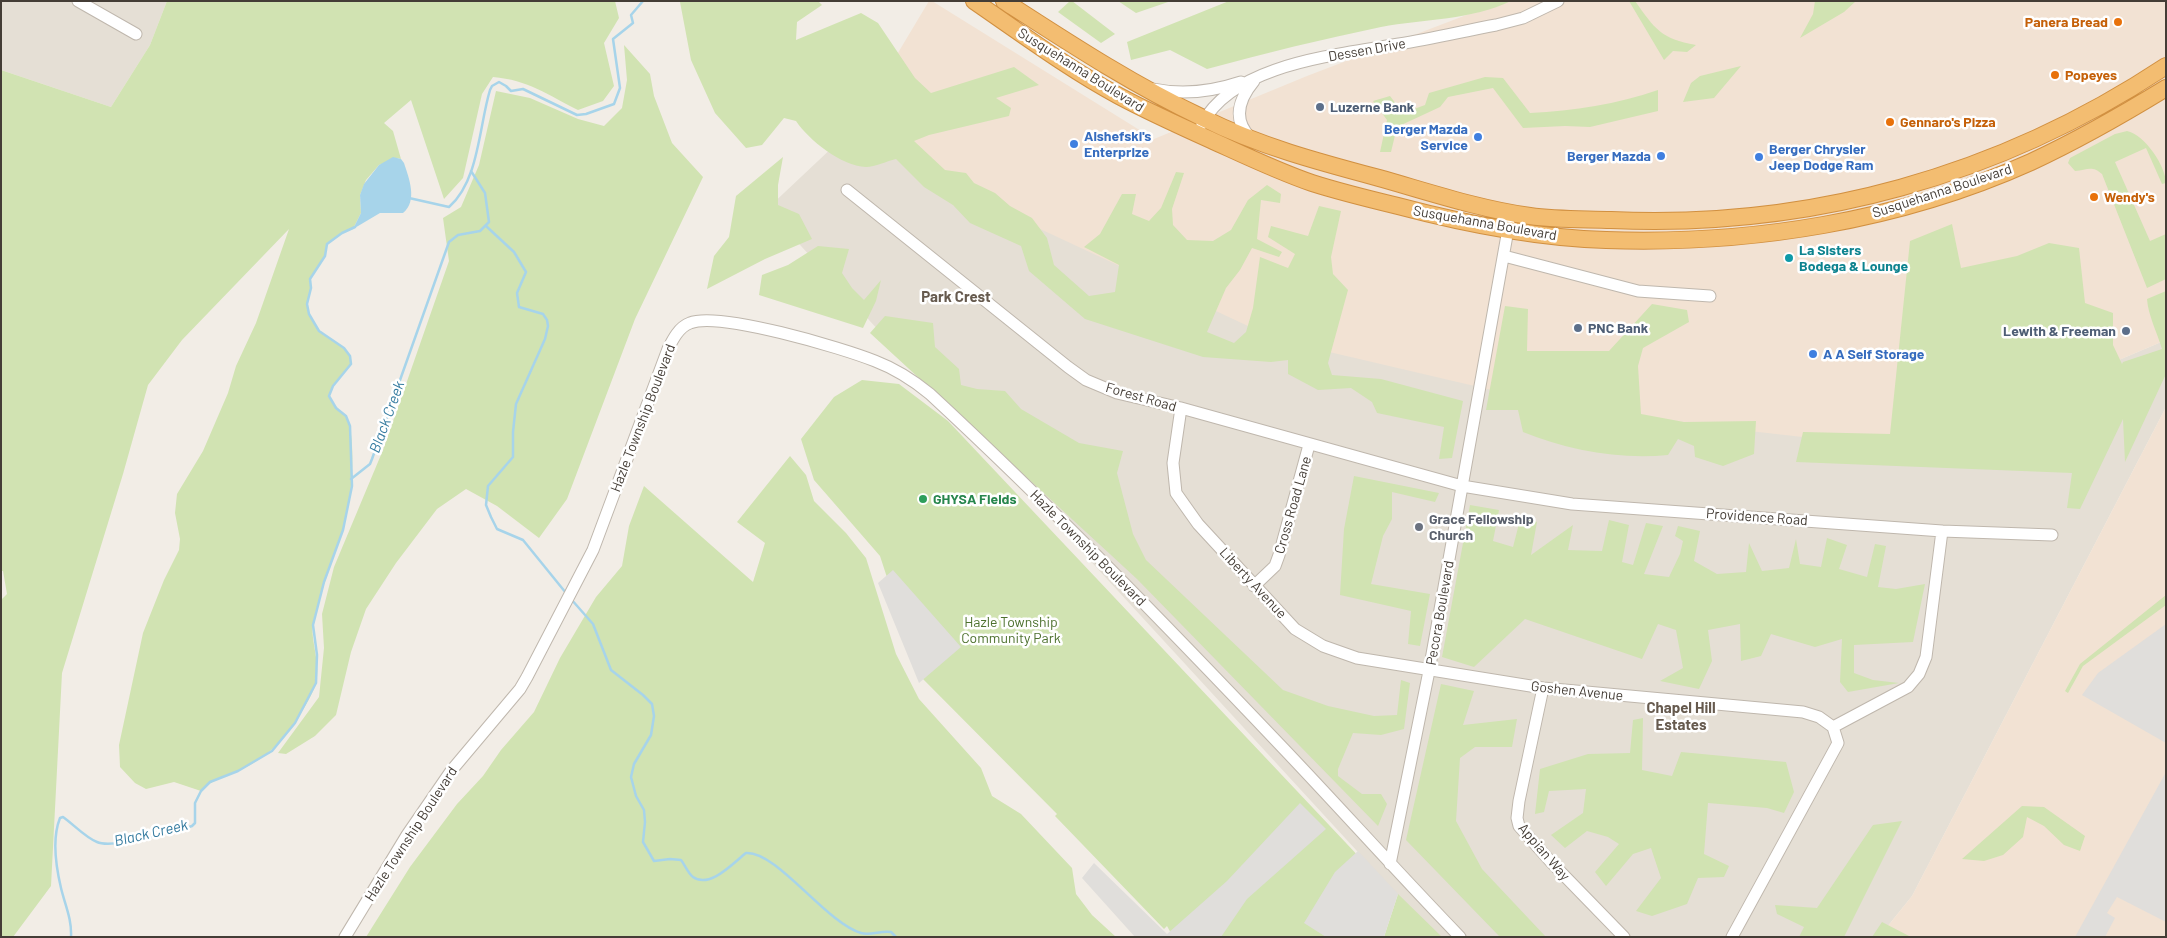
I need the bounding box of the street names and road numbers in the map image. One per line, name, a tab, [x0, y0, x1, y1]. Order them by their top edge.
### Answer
street label: Susquehanna Boulevard	[1015, 24, 1147, 116]
street label: Dessen Drive	[1327, 35, 1407, 65]
street label: Susquehanna Boulevard	[1870, 161, 2014, 221]
street label: Susquehanna Boulevard	[1412, 202, 1558, 244]
street label: Hazle Township Boulevard	[607, 342, 679, 494]
street label: Forest Road	[1104, 379, 1178, 415]
street label: Cross Road Lane	[1271, 454, 1315, 556]
street label: Hazle Township Boulevard	[1027, 487, 1149, 609]
street label: Providence Road	[1706, 505, 1808, 529]
street label: Liberty Avenue	[1216, 544, 1290, 622]
street label: Pecora Boulevard	[1423, 559, 1457, 667]
street label: Goshen Avenue	[1530, 678, 1624, 704]
street label: Hazle Township Boulevard	[361, 764, 461, 904]
street label: Appian Way	[1515, 820, 1573, 884]

